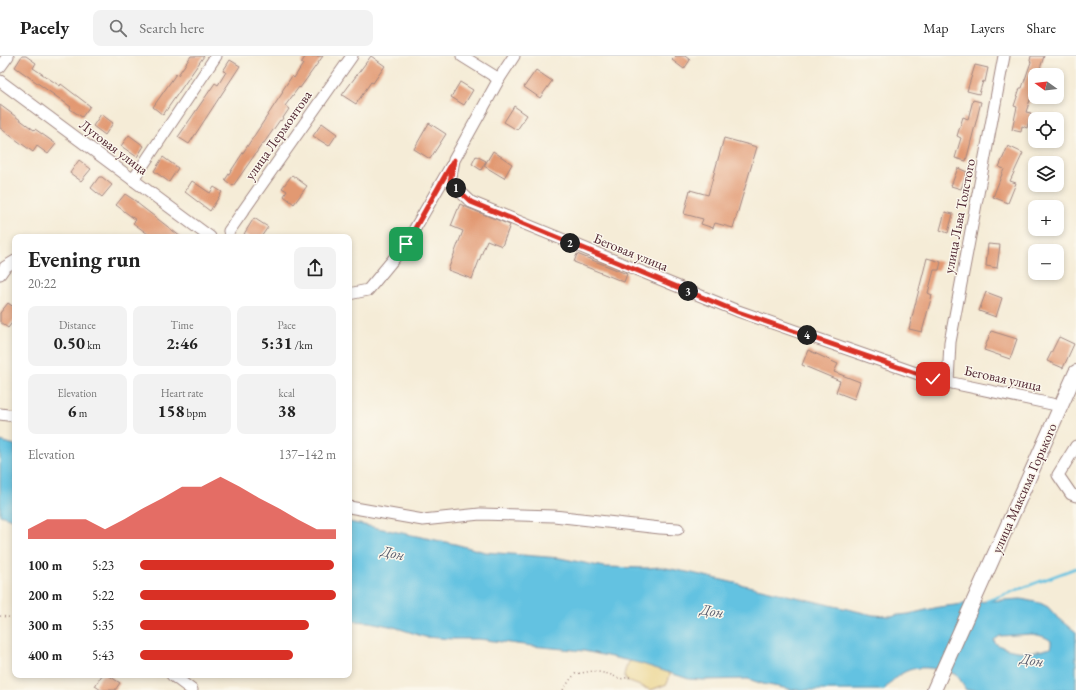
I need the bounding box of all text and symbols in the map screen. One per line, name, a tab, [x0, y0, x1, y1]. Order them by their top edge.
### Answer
search box	[93, 10, 373, 46]
text: Pacely	[20, 15, 69, 40]
icon: search	[107, 17, 129, 39]
text: Search here	[139, 18, 204, 37]
text: Map	[923, 19, 948, 37]
text: Layers	[970, 19, 1005, 37]
text: Share	[1027, 19, 1056, 37]
north arrow	[1028, 68, 1064, 104]
map controls	[1028, 68, 1064, 280]
street label: улица Лермонтова	[240, 86, 316, 183]
button: locate	[1028, 112, 1064, 148]
street label: Луговая улица	[76, 115, 152, 179]
button: layers	[1028, 156, 1064, 192]
street label: улица Льва Толстого	[939, 157, 979, 275]
pin: 1	[446, 178, 466, 198]
text: 1	[453, 181, 459, 195]
button: +	[1028, 200, 1064, 236]
pin	[389, 227, 423, 261]
street label: Беговая улица	[591, 229, 671, 275]
icon: arrive	[395, 233, 417, 255]
pin: 2	[560, 233, 580, 253]
text: 2	[567, 236, 573, 250]
button: −	[1028, 244, 1064, 280]
text: Evening run	[28, 245, 141, 274]
button: share	[294, 247, 336, 289]
text: 20:22	[28, 275, 56, 292]
pin: 3	[678, 281, 698, 301]
text: 3	[685, 284, 691, 298]
text: Distance	[59, 318, 96, 332]
text: Time	[171, 318, 193, 332]
text: Pace	[277, 318, 296, 332]
pin: 4	[797, 325, 817, 345]
text: 4	[804, 328, 810, 342]
text: 0.50	[54, 332, 85, 354]
text: 2:46	[166, 332, 198, 354]
text: 5:31	[261, 332, 292, 354]
text: km	[85, 338, 101, 352]
text: /km	[292, 338, 313, 352]
street label: Беговая улица	[963, 361, 1044, 395]
pin	[916, 362, 950, 396]
icon: check	[922, 368, 944, 390]
text: Elevation	[58, 386, 97, 400]
text: Heart rate	[161, 386, 203, 400]
text: kcal	[278, 386, 295, 400]
text: 6	[67, 400, 76, 422]
text: 158	[157, 400, 184, 422]
text: 38	[278, 400, 296, 422]
text: m	[76, 406, 87, 420]
text: bpm	[184, 406, 207, 420]
street label: улица Максима Горького	[987, 420, 1061, 556]
text: Elevation	[28, 446, 75, 463]
text: 137–142 m	[279, 446, 336, 463]
water label: Дон	[379, 541, 407, 564]
text: 100 m	[28, 557, 62, 574]
text: 5:23	[92, 557, 114, 574]
text: 200 m	[28, 587, 62, 604]
text: 5:22	[92, 587, 114, 604]
water label: Дон	[698, 599, 725, 622]
text: 300 m	[28, 617, 62, 634]
text: 5:35	[92, 617, 114, 634]
text: 400 m	[28, 647, 62, 664]
text: 5:43	[92, 647, 114, 664]
water label: Дон	[1018, 648, 1045, 671]

